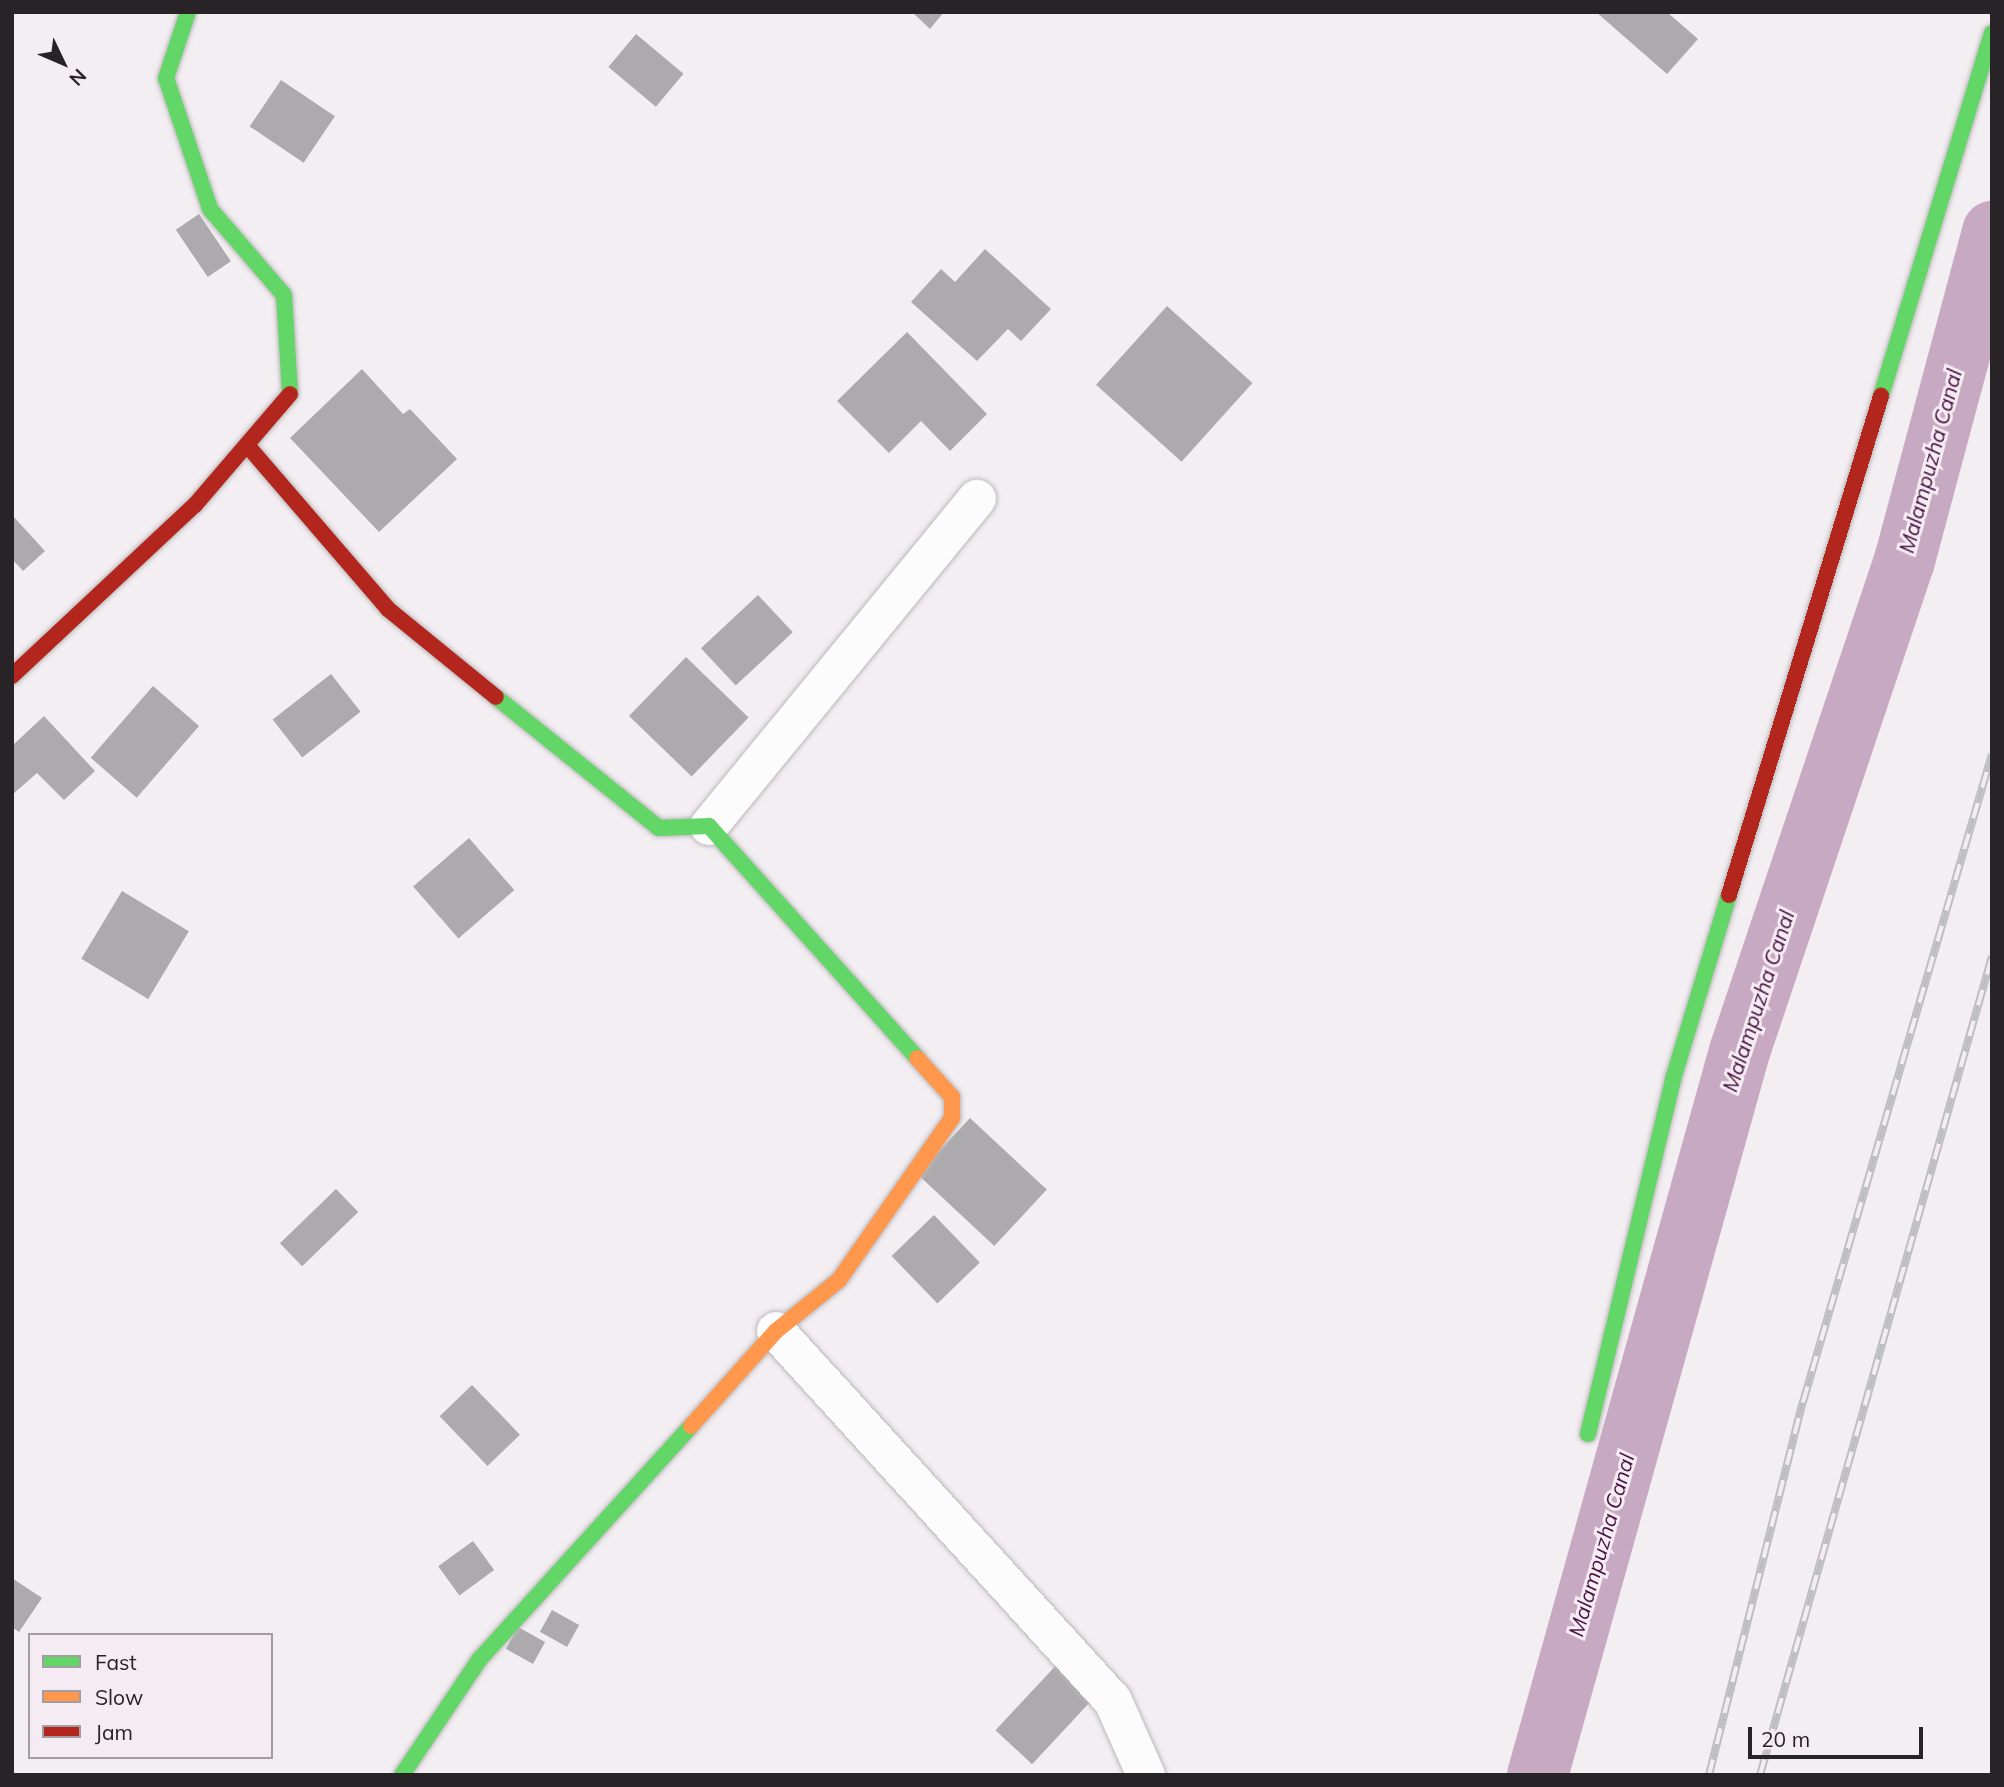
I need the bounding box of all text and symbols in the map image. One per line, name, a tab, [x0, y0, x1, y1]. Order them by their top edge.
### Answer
north arrow	[28, 28, 98, 98]
text: N	[64, 64, 92, 91]
water label: Malampuzha Canal	[1893, 366, 1967, 556]
water label: Malampuzha Canal	[1717, 907, 1799, 1095]
water label: Malampuzha Canal	[1563, 1451, 1639, 1639]
legend	[28, 1633, 273, 1759]
text: Fast	[95, 1649, 137, 1675]
text: Slow	[95, 1684, 143, 1710]
scale bar	[1752, 1714, 1927, 1758]
text: Jam	[95, 1719, 133, 1745]
text: 20 m	[1761, 1726, 1810, 1752]

